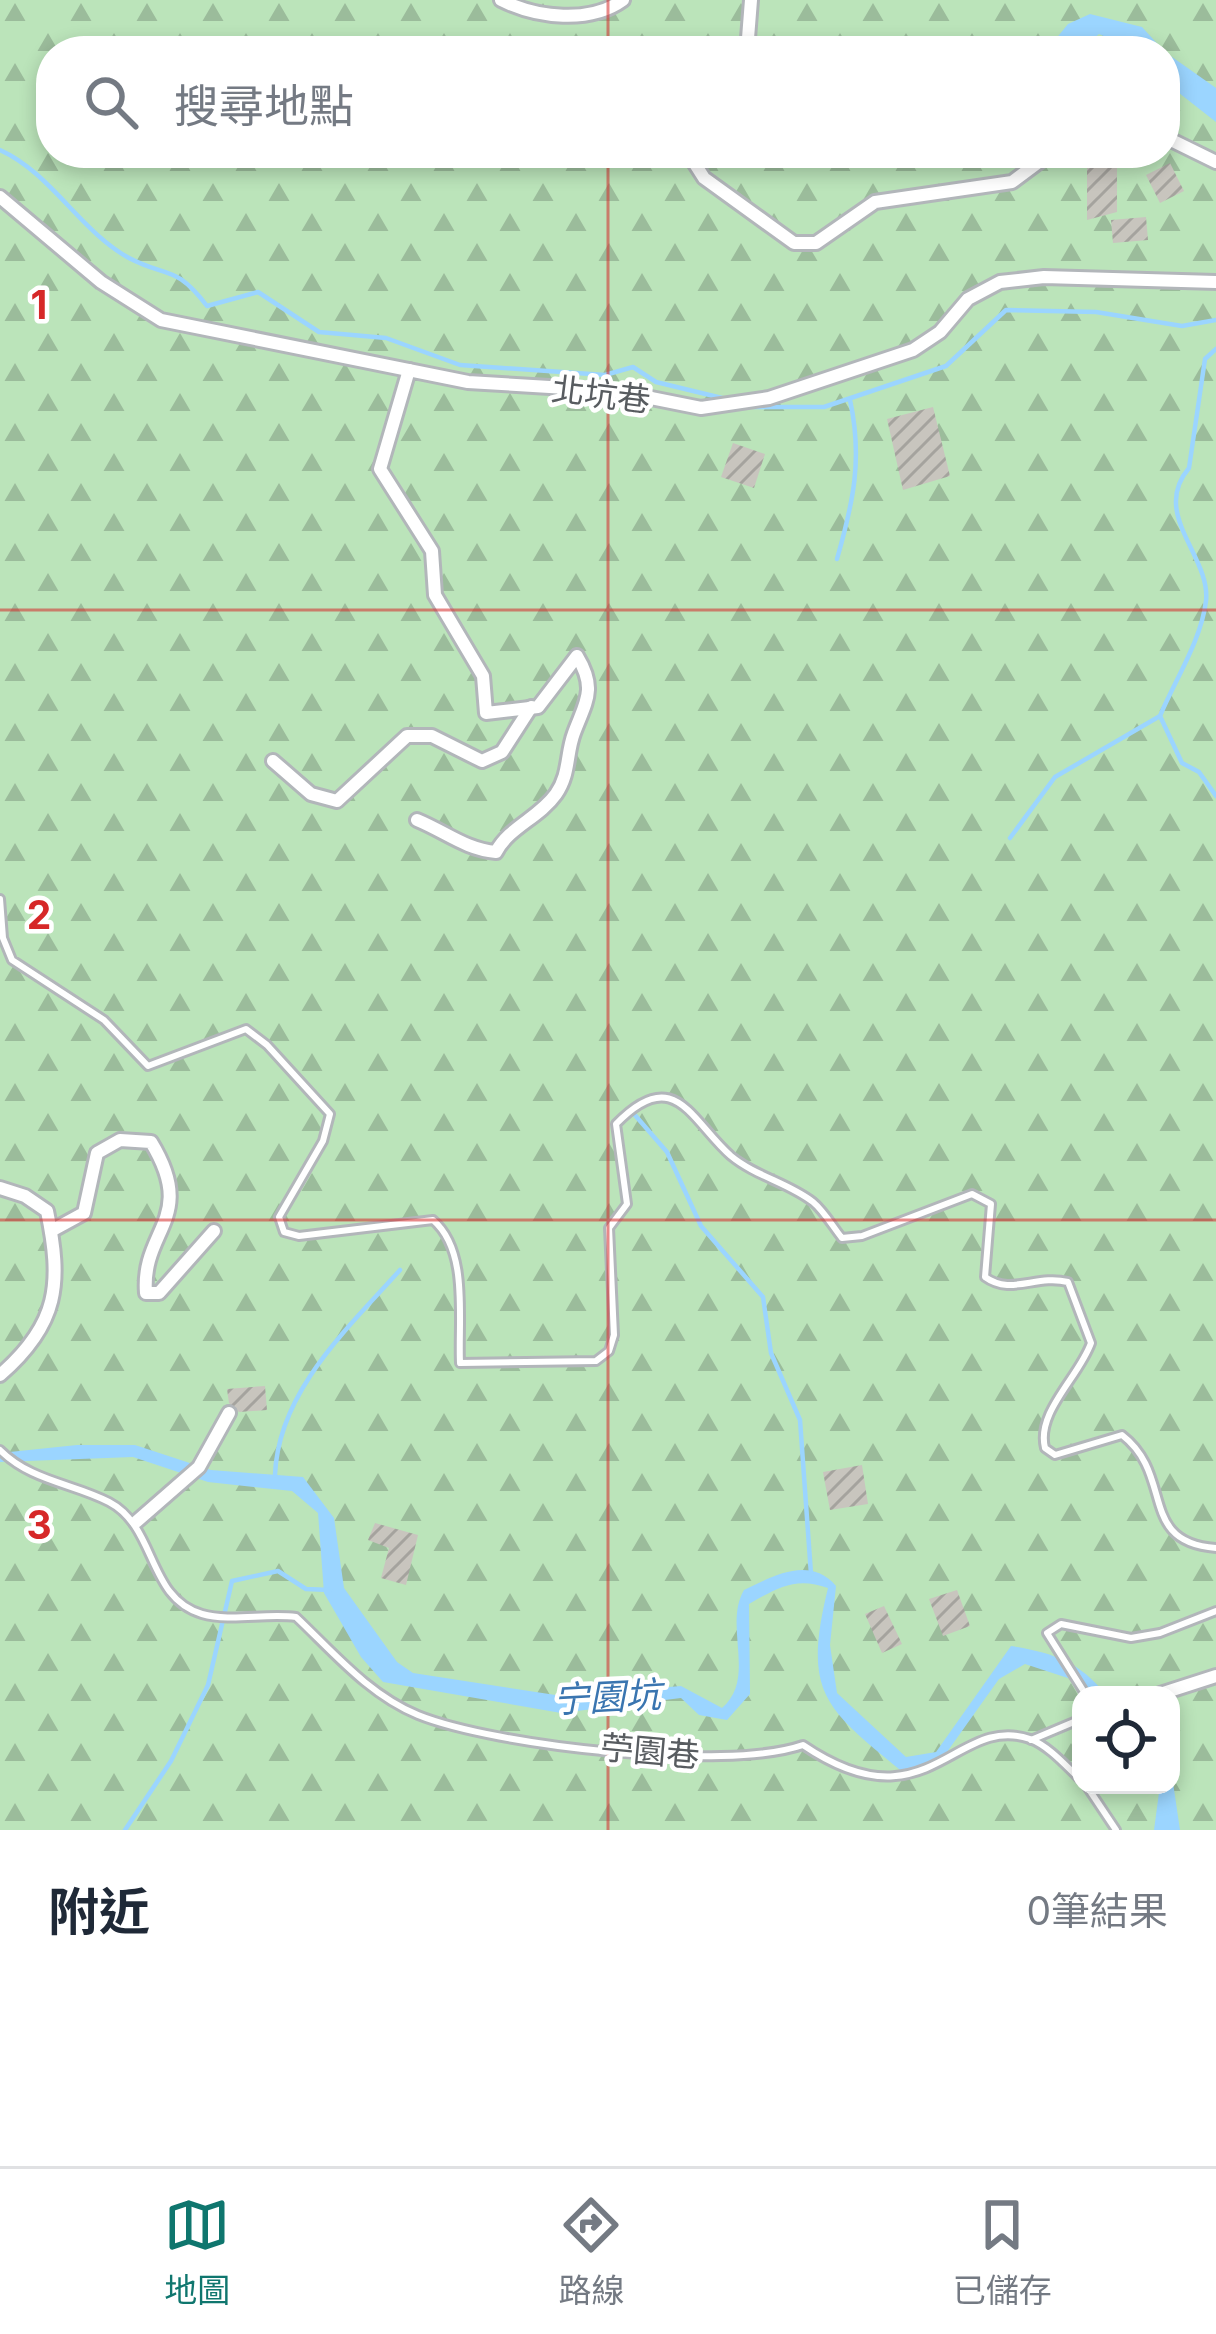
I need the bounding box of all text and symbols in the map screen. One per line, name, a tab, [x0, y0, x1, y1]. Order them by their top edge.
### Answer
search box	[36, 36, 1180, 168]
icon: search	[78, 69, 144, 135]
text: 搜尋地點	[174, 78, 354, 133]
text: 1	[31, 281, 47, 328]
street label: 北坑巷	[549, 368, 653, 420]
text: 2	[27, 891, 51, 938]
text: 3	[26, 1501, 52, 1548]
water label: 宁園坑	[552, 1672, 667, 1722]
map controls	[1072, 1686, 1180, 1794]
button: locate	[1072, 1686, 1180, 1794]
street label: 苧園巷	[599, 1727, 701, 1775]
text: 附近	[48, 1881, 150, 1942]
text: 0筆結果	[1026, 1887, 1168, 1934]
tab: 地圖	[164, 2192, 230, 2312]
tab: 路線	[558, 2192, 624, 2312]
tab: 已儲存	[953, 2192, 1052, 2312]

